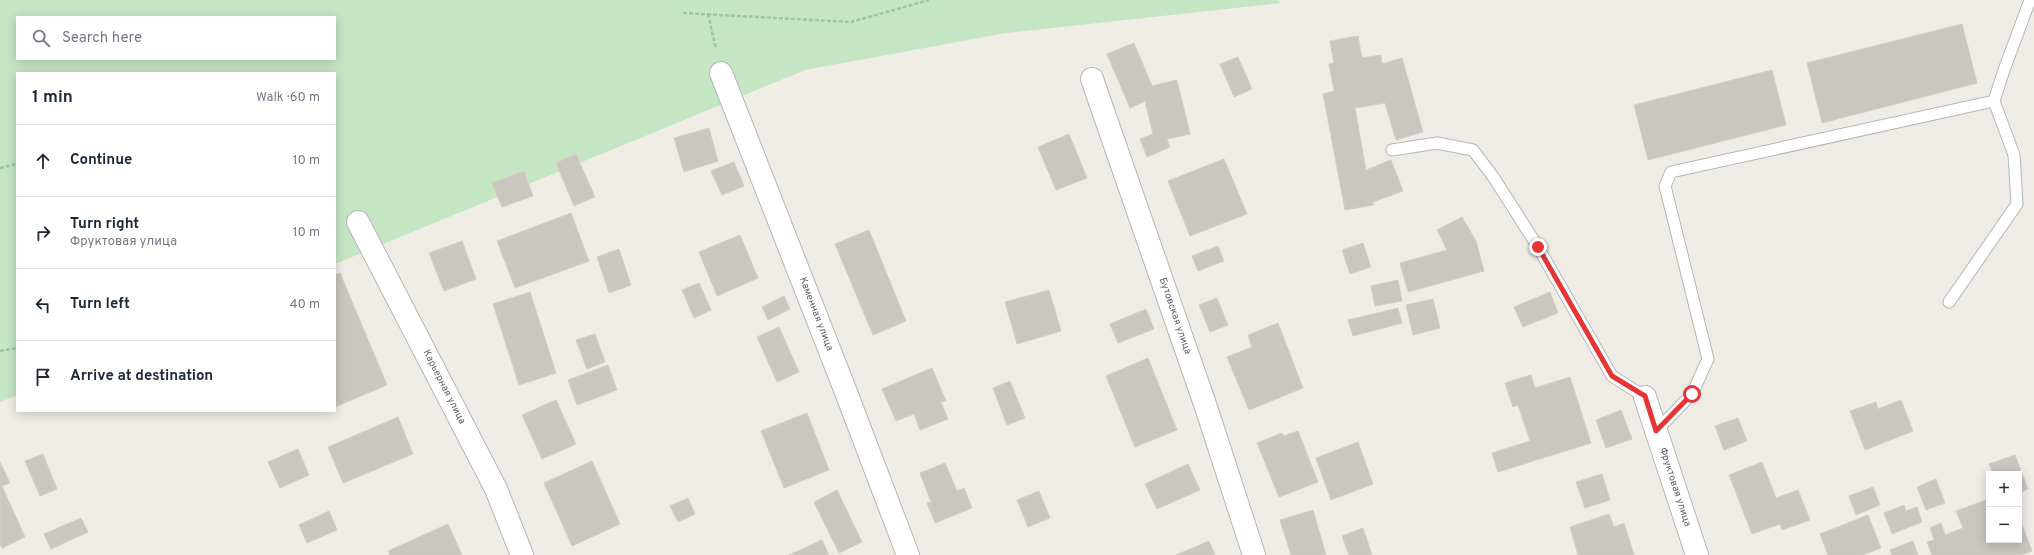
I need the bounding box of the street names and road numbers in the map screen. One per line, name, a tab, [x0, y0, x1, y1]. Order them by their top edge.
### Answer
street label: Каменная улица	[796, 275, 836, 353]
street label: Бутовская улица	[1156, 276, 1194, 356]
street label: Карьерная улица	[420, 348, 468, 426]
street label: Фруктовая улица	[1656, 446, 1694, 528]

